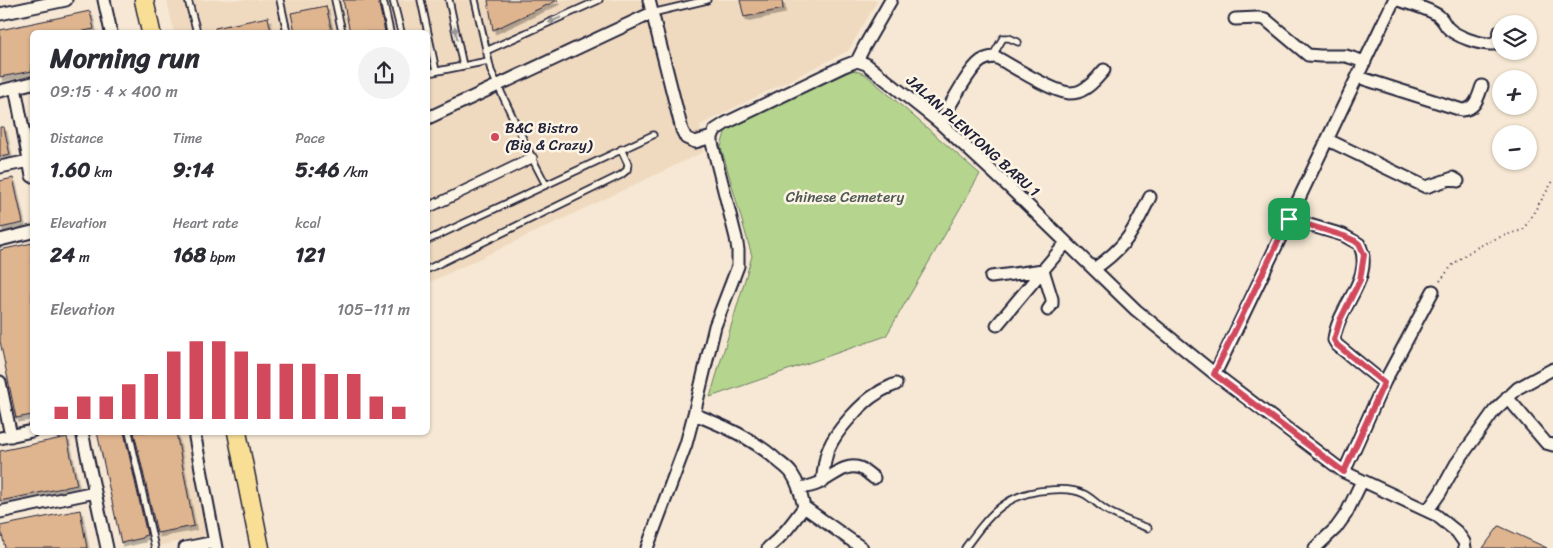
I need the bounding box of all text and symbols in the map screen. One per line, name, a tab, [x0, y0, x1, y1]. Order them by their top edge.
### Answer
map controls	[1492, 15, 1537, 170]
button: layers	[1492, 15, 1537, 60]
one-way arrow	[548, 16, 562, 24]
one-way arrow	[452, 25, 460, 41]
text: Morning run	[50, 33, 200, 82]
button: share	[358, 47, 410, 99]
street label: JALAN PLENTONG BARU 1	[899, 68, 1046, 204]
button: +	[1492, 70, 1537, 115]
text: 09:15 · 4 × 400 m	[50, 77, 178, 106]
place label: B&C Bistro (Big & Crazy)	[505, 115, 593, 158]
button: −	[1492, 125, 1537, 170]
text: Distance	[50, 126, 103, 151]
text: Time	[173, 126, 202, 151]
text: Pace	[295, 126, 325, 151]
marker: B&C Bistro (Big & Crazy)	[489, 131, 501, 143]
text: 1.60	[50, 151, 91, 189]
text: 9:14	[173, 151, 214, 189]
text: 5:46	[295, 151, 340, 189]
text: km	[91, 160, 112, 185]
text: /km	[340, 160, 368, 185]
park label: Chinese Cemetery	[786, 184, 904, 210]
pin	[1268, 198, 1310, 240]
icon: arrive	[1275, 205, 1303, 233]
text: Elevation	[50, 211, 107, 236]
text: Heart rate	[173, 211, 238, 236]
text: kcal	[295, 211, 321, 236]
text: 24	[50, 236, 75, 274]
text: 168	[173, 236, 206, 274]
text: 121	[295, 236, 325, 274]
text: m	[75, 245, 90, 270]
text: bpm	[206, 245, 236, 270]
text: Elevation	[50, 295, 115, 324]
text: 105–111 m	[337, 295, 410, 324]

